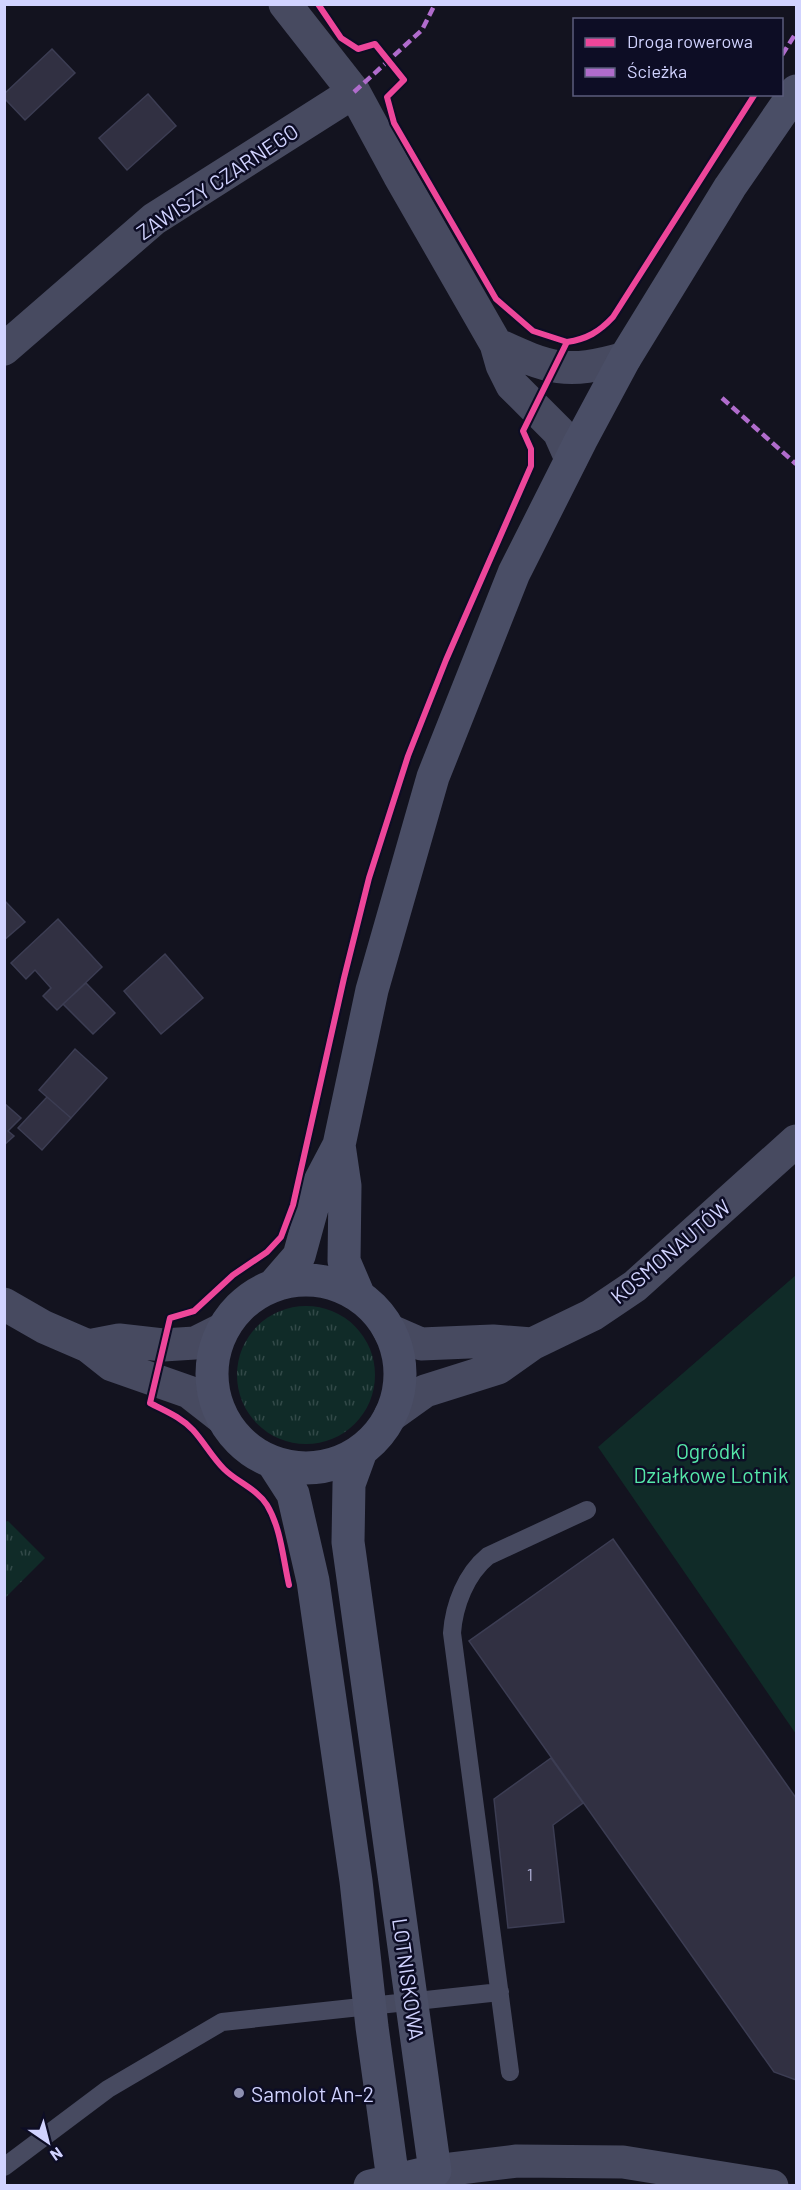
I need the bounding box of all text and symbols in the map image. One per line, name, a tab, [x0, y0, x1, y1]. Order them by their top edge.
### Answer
legend	[573, 18, 783, 96]
text: Droga rowerowa	[627, 30, 753, 52]
text: Ścieżka	[627, 60, 687, 82]
street label: ZAWISZY CZARNEGO	[131, 118, 303, 244]
street label: KOSMONAUTÓW	[605, 1194, 735, 1308]
park label: Ogródki Działkowe Lotnik	[633, 1438, 789, 1487]
house number: 1	[527, 1863, 533, 1885]
street label: LOTNISKOWA	[388, 1916, 430, 2042]
place label: Samolot An-2	[251, 2081, 374, 2106]
marker: Samolot An-2	[232, 2086, 246, 2100]
north arrow	[18, 2112, 78, 2172]
text: N	[47, 2144, 67, 2166]

